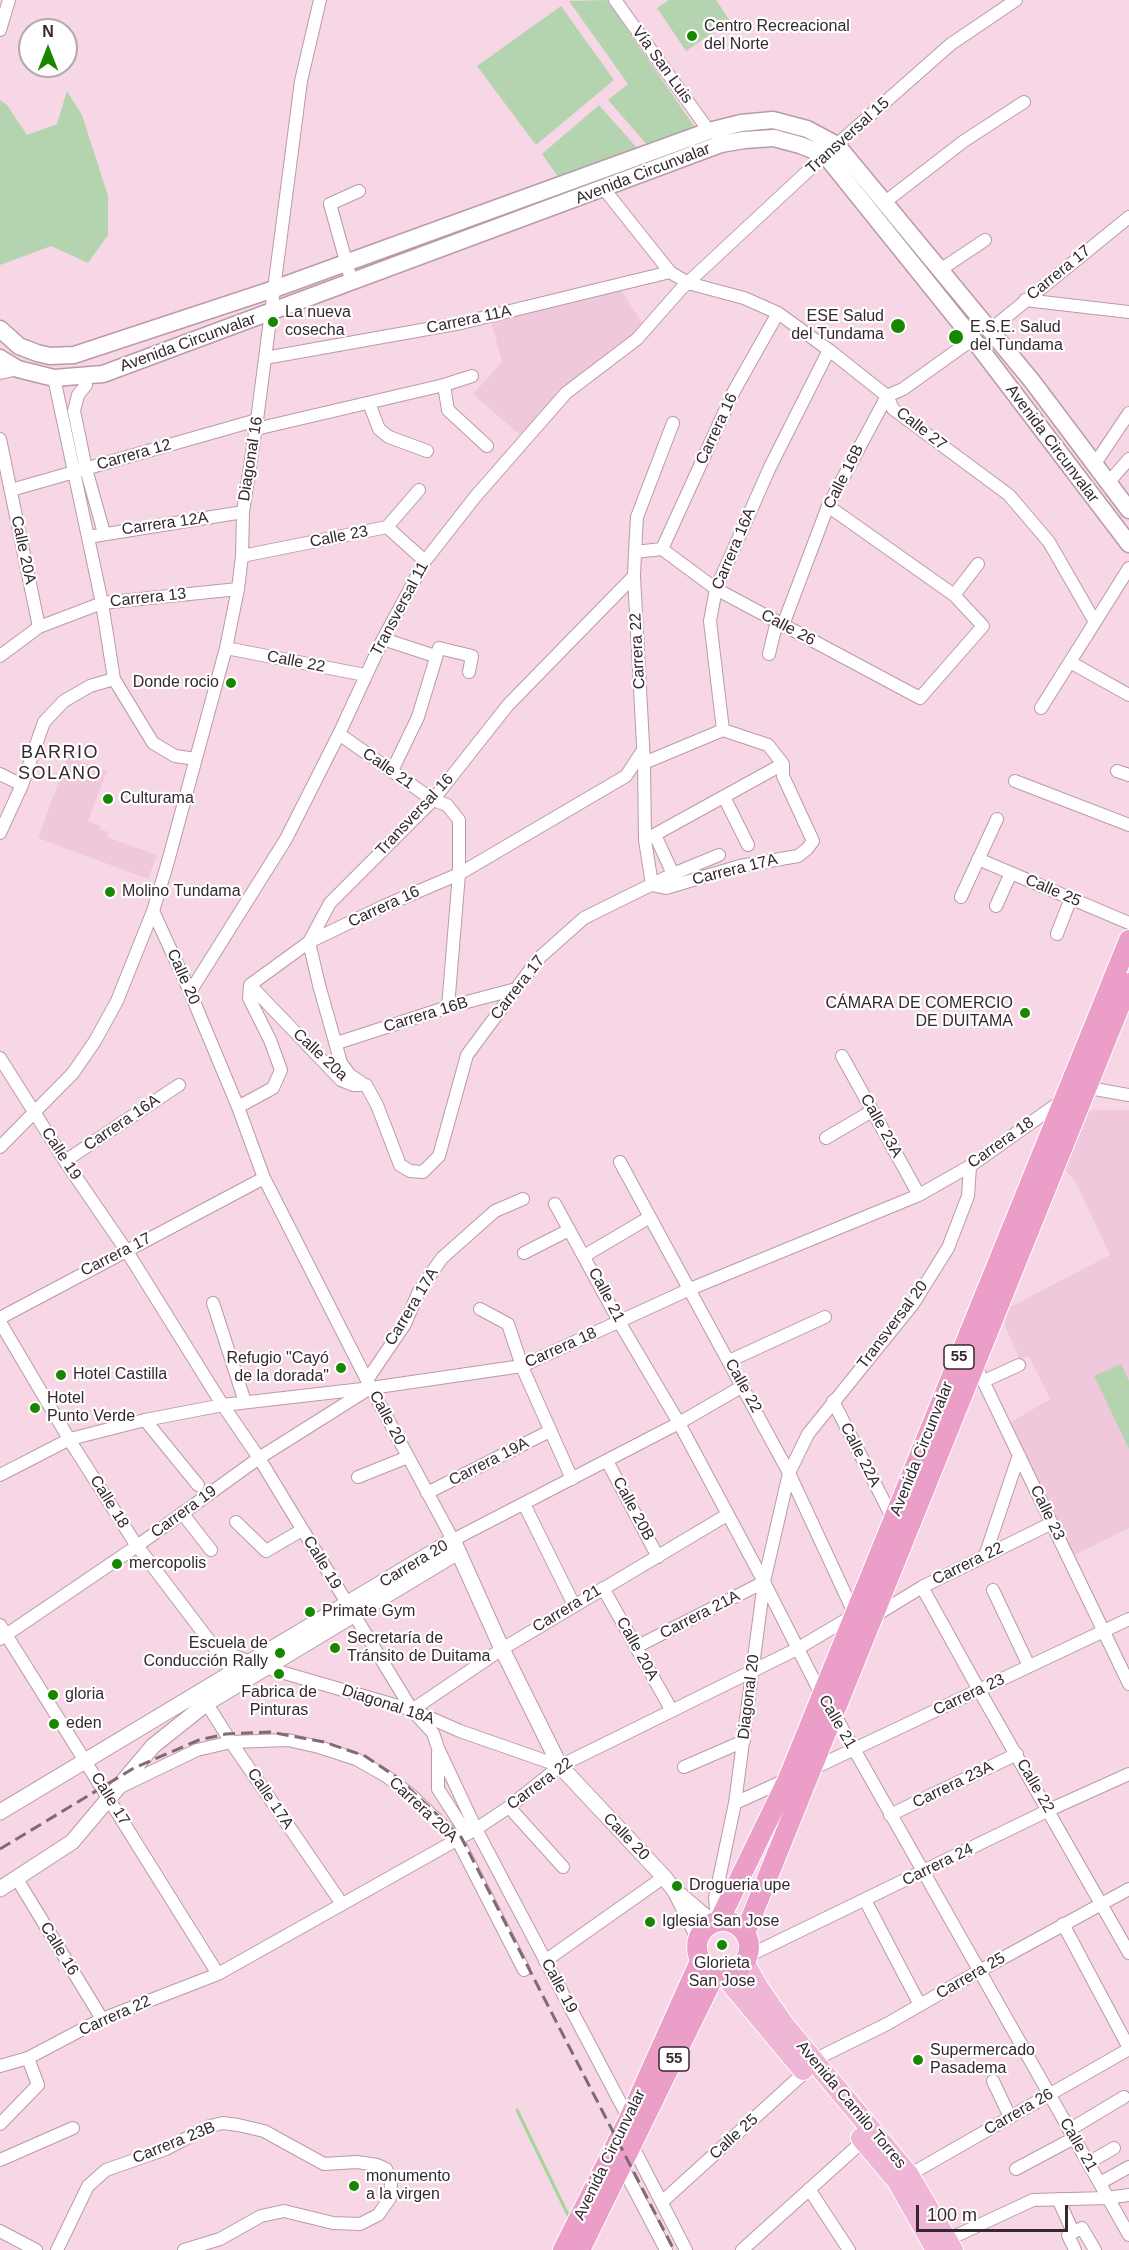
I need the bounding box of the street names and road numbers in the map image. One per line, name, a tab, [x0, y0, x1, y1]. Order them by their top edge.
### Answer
street label: Vía San Luis	[628, 23, 696, 107]
street label: Transversal 15	[802, 94, 894, 178]
street label: Avenida Circunvalar	[573, 139, 713, 209]
street label: Carrera 17	[1023, 241, 1095, 305]
street label: Carrera 11A	[425, 302, 513, 338]
street label: Avenida Circunvalar	[118, 310, 258, 376]
street label: Avenida Circunvalar	[1001, 381, 1103, 507]
street label: Carrera 16	[692, 390, 742, 468]
street label: Calle 27	[892, 403, 950, 455]
street label: Diagonal 16	[235, 415, 267, 503]
street label: Carrera 12	[95, 435, 173, 475]
street label: Calle 16B	[820, 442, 868, 512]
street label: Carrera 16A	[708, 505, 760, 593]
street label: Carrera 12A	[121, 508, 209, 540]
street label: Calle 20A	[6, 514, 40, 586]
street label: Calle 23	[308, 522, 370, 552]
street label: Transversal 11	[367, 559, 433, 659]
street label: Carrera 13	[109, 584, 187, 612]
street label: Calle 26	[758, 606, 818, 650]
street label: Carrera 22	[626, 612, 650, 690]
street label: Calle 22	[265, 647, 327, 677]
street label: Calle 21	[358, 744, 418, 794]
street label: Transversal 16	[372, 770, 458, 860]
street label: Carrera 17A	[690, 850, 780, 890]
street label: Calle 25	[1022, 871, 1084, 911]
street label: Carrera 16	[345, 882, 423, 932]
street label: Calle 20	[162, 946, 204, 1008]
street label: Carrera 17	[487, 952, 549, 1024]
street label: Carrera 16B	[382, 993, 470, 1037]
street label: Calle 20a	[289, 1025, 351, 1085]
street label: Carrera 16A	[81, 1091, 163, 1155]
street label: Calle 23A	[856, 1091, 906, 1161]
street label: Carrera 18	[964, 1113, 1038, 1173]
street label: Calle 19	[37, 1124, 85, 1184]
street label: Carrera 17	[78, 1229, 154, 1281]
street label: Carrera 17A	[381, 1265, 443, 1349]
street label: Calle 21	[584, 1265, 628, 1325]
street label: Transversal 20	[854, 1277, 932, 1373]
street label: Carrera 18	[522, 1324, 600, 1372]
road number: 55	[944, 1345, 974, 1369]
street label: Calle 22	[720, 1356, 766, 1416]
street label: Avenida Circunvalar	[886, 1379, 958, 1519]
street label: Calle 20	[365, 1388, 409, 1448]
street label: Calle 22A	[836, 1420, 884, 1490]
street label: Carrera 19A	[446, 1434, 532, 1490]
street label: Calle 18	[85, 1472, 133, 1532]
street label: Calle 20B	[608, 1474, 658, 1544]
street label: Carrera 19	[147, 1482, 221, 1542]
street label: Calle 23	[1026, 1482, 1068, 1544]
street label: Calle 19	[299, 1533, 345, 1593]
street label: Carrera 20	[376, 1536, 452, 1592]
street label: Carrera 22	[929, 1539, 1007, 1589]
street label: Carrera 21	[529, 1581, 605, 1637]
street label: Carrera 21A	[657, 1587, 743, 1643]
street label: Calle 20A	[612, 1614, 662, 1684]
street label: Diagonal 20	[734, 1653, 764, 1741]
street label: Carrera 23	[930, 1670, 1008, 1720]
street label: Diagonal 18A	[339, 1681, 437, 1729]
street label: Calle 21	[814, 1692, 860, 1752]
street label: Carrera 22	[503, 1754, 577, 1814]
street label: Calle 22	[1012, 1756, 1058, 1816]
street label: Carrera 23A	[910, 1757, 996, 1813]
street label: Calle 17A	[243, 1765, 297, 1833]
street label: Calle 17	[86, 1769, 134, 1829]
street label: Carrera 20A	[385, 1773, 461, 1847]
street label: Calle 20	[599, 1809, 653, 1865]
street label: Carrera 24	[899, 1840, 977, 1890]
street label: Calle 16	[36, 1919, 82, 1979]
street label: Carrera 25	[933, 1949, 1009, 2003]
street label: Calle 19	[537, 1956, 581, 2016]
street label: Carrera 22	[76, 1992, 154, 2040]
street label: Avenida Camilo Torres	[792, 2037, 910, 2173]
road number: 55	[659, 2047, 689, 2071]
street label: Carrera 26	[981, 2085, 1057, 2139]
street label: Avenida Circunvalar	[570, 2087, 650, 2223]
street label: Calle 25	[706, 2110, 762, 2164]
street label: Calle 21	[1055, 2115, 1101, 2175]
street label: Carrera 23B	[130, 2118, 218, 2168]

